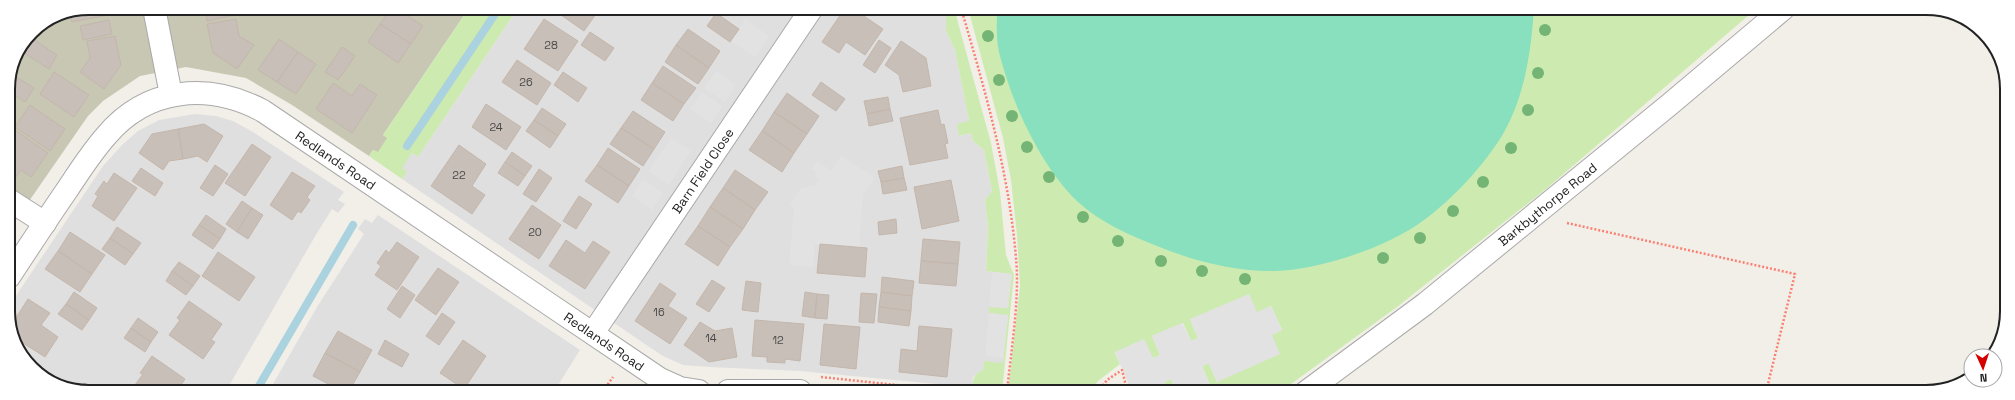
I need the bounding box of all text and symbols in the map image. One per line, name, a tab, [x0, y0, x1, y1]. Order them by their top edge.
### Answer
house number: 28	[544, 38, 558, 52]
house number: 26	[519, 75, 533, 89]
house number: 24	[489, 120, 503, 134]
street label: Barn Field Close	[668, 125, 737, 216]
street label: Redlands Road	[292, 127, 379, 193]
street label: Barkbythorpe Road	[1495, 159, 1600, 249]
house number: 22	[452, 168, 466, 182]
house number: 20	[528, 225, 542, 239]
house number: 16	[653, 305, 665, 319]
street label: Redlands Road	[561, 308, 648, 375]
house number: 14	[705, 331, 717, 345]
house number: 12	[772, 333, 784, 347]
north arrow	[1963, 348, 2003, 388]
text: N	[1979, 371, 1988, 385]

